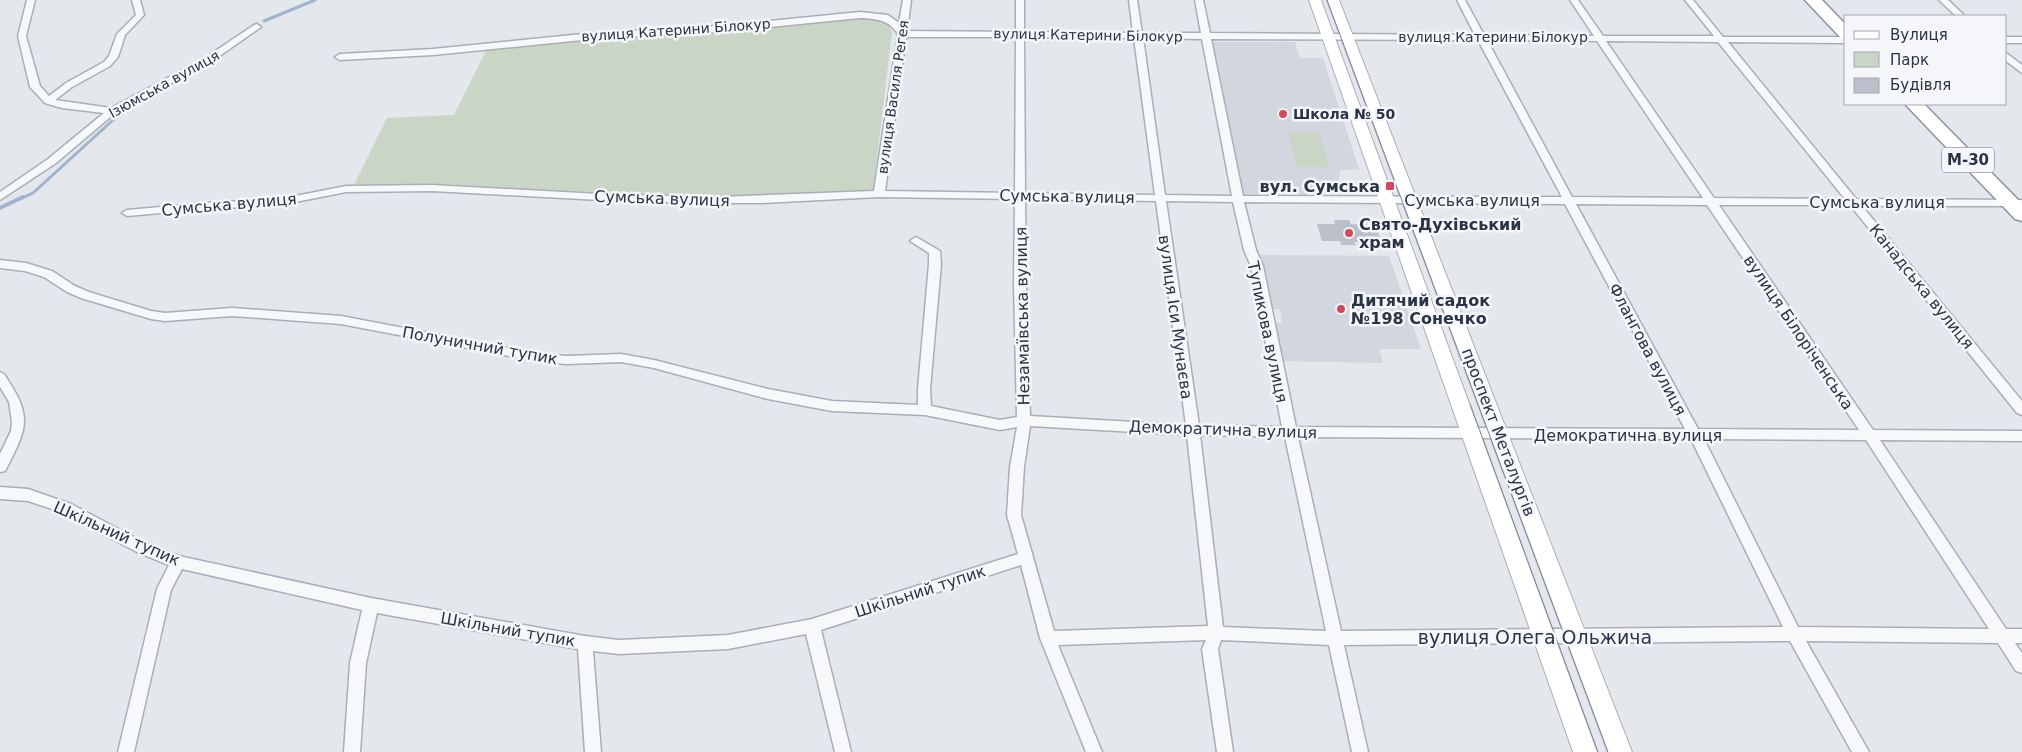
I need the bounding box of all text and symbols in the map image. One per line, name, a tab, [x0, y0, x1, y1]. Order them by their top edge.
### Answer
street label: вулиця Катерини Білокур	[581, 15, 771, 45]
legend	[1844, 15, 2007, 105]
street label: вулиця Василя Регея	[874, 19, 912, 175]
street label: вулиця Катерини Білокур	[993, 25, 1183, 45]
text: Вулиця	[1890, 26, 1948, 44]
street label: вулиця Катерини Білокур	[1398, 29, 1588, 45]
street label: Ізюмська вулиця	[106, 47, 222, 121]
text: Парк	[1890, 51, 1929, 69]
text: Будівля	[1890, 76, 1951, 94]
place label: Школа № 50	[1293, 106, 1395, 122]
marker: Школа № 50	[1277, 108, 1289, 120]
road number: М-30	[1942, 148, 1994, 172]
place label: вул. Сумська	[1260, 177, 1380, 196]
marker: вул. Сумська	[1384, 180, 1396, 192]
street label: Сумська вулиця	[999, 186, 1135, 207]
street label: Сумська вулиця	[594, 187, 730, 210]
street label: Сумська вулиця	[161, 189, 297, 220]
street label: Сумська вулиця	[1404, 191, 1540, 210]
street label: Сумська вулиця	[1809, 193, 1945, 212]
place label: Свято-Духівський храм	[1359, 215, 1522, 252]
street label: Канадська вулиця	[1865, 220, 1978, 353]
street label: Незамаївська вулиця	[1011, 226, 1034, 406]
marker: Свято-Духівський храм	[1343, 227, 1355, 239]
street label: вулиця Іси Мунаєва	[1155, 234, 1196, 400]
street label: вулиця Білоріченська	[1740, 251, 1858, 413]
street label: Тупикова вулиця	[1243, 259, 1292, 404]
street label: Флангова вулиця	[1605, 280, 1690, 419]
place label: Дитячий садок №198 Сонечко	[1351, 291, 1490, 328]
marker: Дитячий садок №198 Сонечко	[1335, 303, 1347, 315]
street label: Полуничний тупик	[401, 322, 559, 369]
street label: проспект Металургів	[1458, 345, 1539, 519]
street label: Демократична вулиця	[1129, 417, 1317, 442]
street label: Демократична вулиця	[1534, 426, 1722, 445]
street label: Шкільний тупик	[51, 497, 183, 570]
street label: Шкільний тупик	[852, 561, 988, 622]
street label: Шкільний тупик	[439, 608, 577, 651]
street label: вулиця Олега Ольжича	[1418, 626, 1652, 648]

